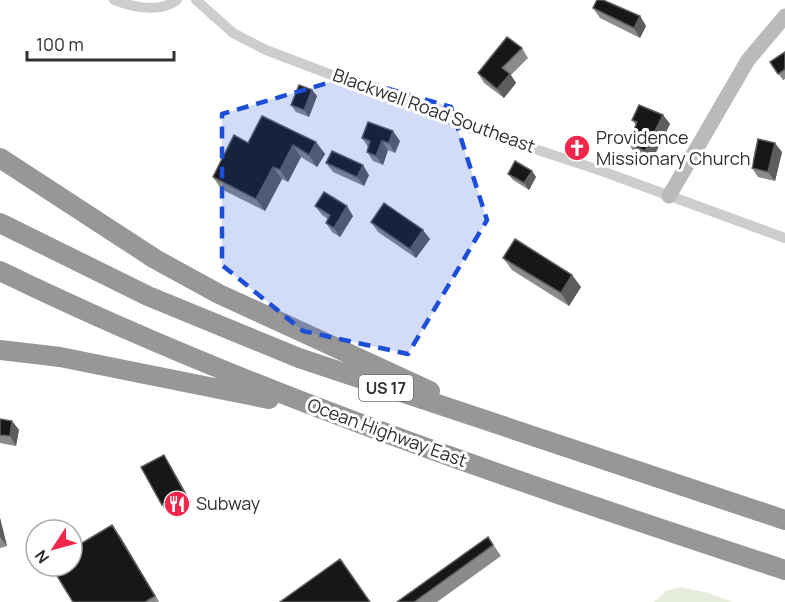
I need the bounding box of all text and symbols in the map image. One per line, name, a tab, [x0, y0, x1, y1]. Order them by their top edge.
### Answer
scale bar	[27, 24, 174, 62]
text: 100 m	[36, 32, 84, 56]
street label: Blackwell Road Southeast	[330, 62, 539, 158]
place label: Providence Missionary Church	[596, 125, 750, 170]
church icon: Providence Missionary Church	[562, 133, 592, 163]
road number: US 17	[359, 375, 413, 401]
street label: Ocean Highway East	[304, 392, 470, 472]
restaurant icon: Subway	[162, 489, 192, 519]
place label: Subway	[196, 491, 261, 515]
north arrow	[24, 518, 84, 578]
text: N	[30, 546, 54, 568]

